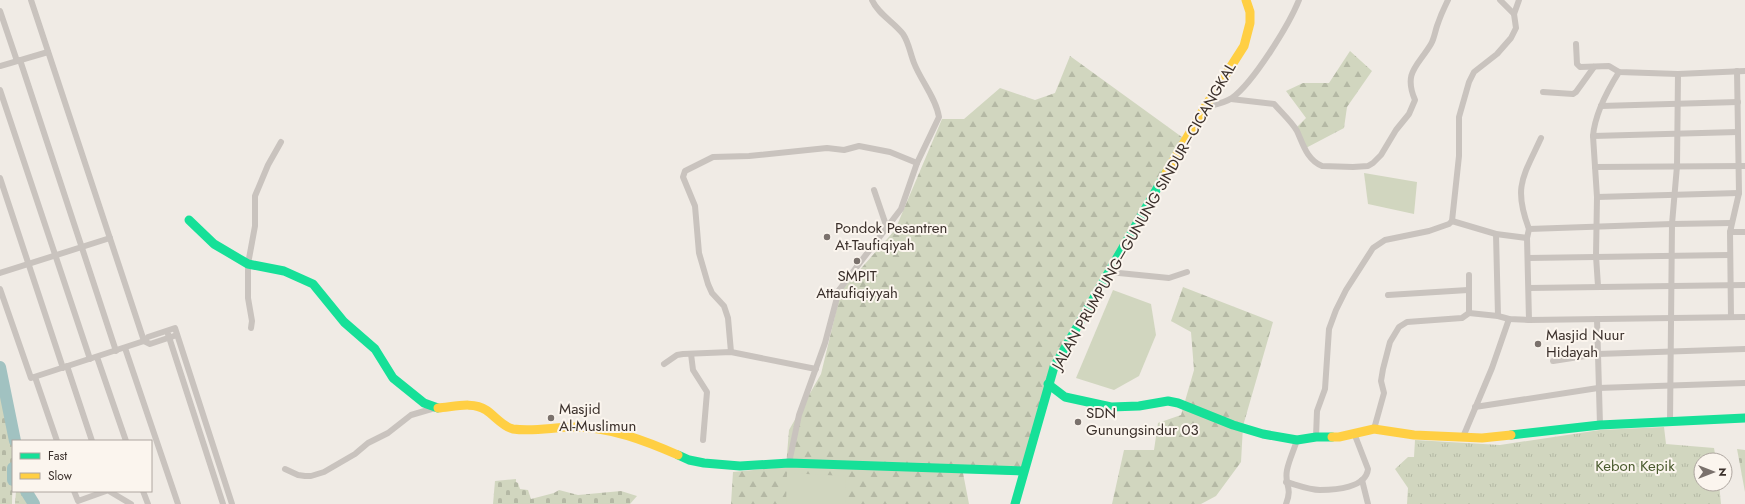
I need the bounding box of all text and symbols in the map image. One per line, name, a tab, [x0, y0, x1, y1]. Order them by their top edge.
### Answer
street label: JALAN PRUMPUNG–GUNUNG SINDUR–CICANGKAL	[1046, 58, 1242, 375]
place label: Pondok Pesantren At-Taufiqiyah	[835, 217, 947, 256]
marker: Pondok Pesantren At-Taufiqiyah	[822, 232, 832, 242]
marker: SMPIT Attaufiqiyyah	[852, 256, 862, 266]
place label: SMPIT Attaufiqiyyah	[816, 265, 898, 304]
place label: Masjid Nuur Hidayah	[1546, 324, 1625, 363]
marker: Masjid Nuur Hidayah	[1533, 339, 1543, 349]
place label: Masjid Al-Muslimun	[559, 398, 636, 437]
place label: SDN Gunungsindur 03	[1086, 402, 1199, 441]
marker: Masjid Al-Muslimun	[546, 413, 556, 423]
marker: SDN Gunungsindur 03	[1073, 417, 1083, 427]
legend	[12, 440, 152, 492]
text: Fast	[48, 447, 67, 465]
north arrow	[1693, 452, 1733, 492]
park label: Kebon Kepik	[1595, 455, 1675, 477]
text: Slow	[48, 467, 73, 485]
text: N	[1715, 468, 1731, 476]

